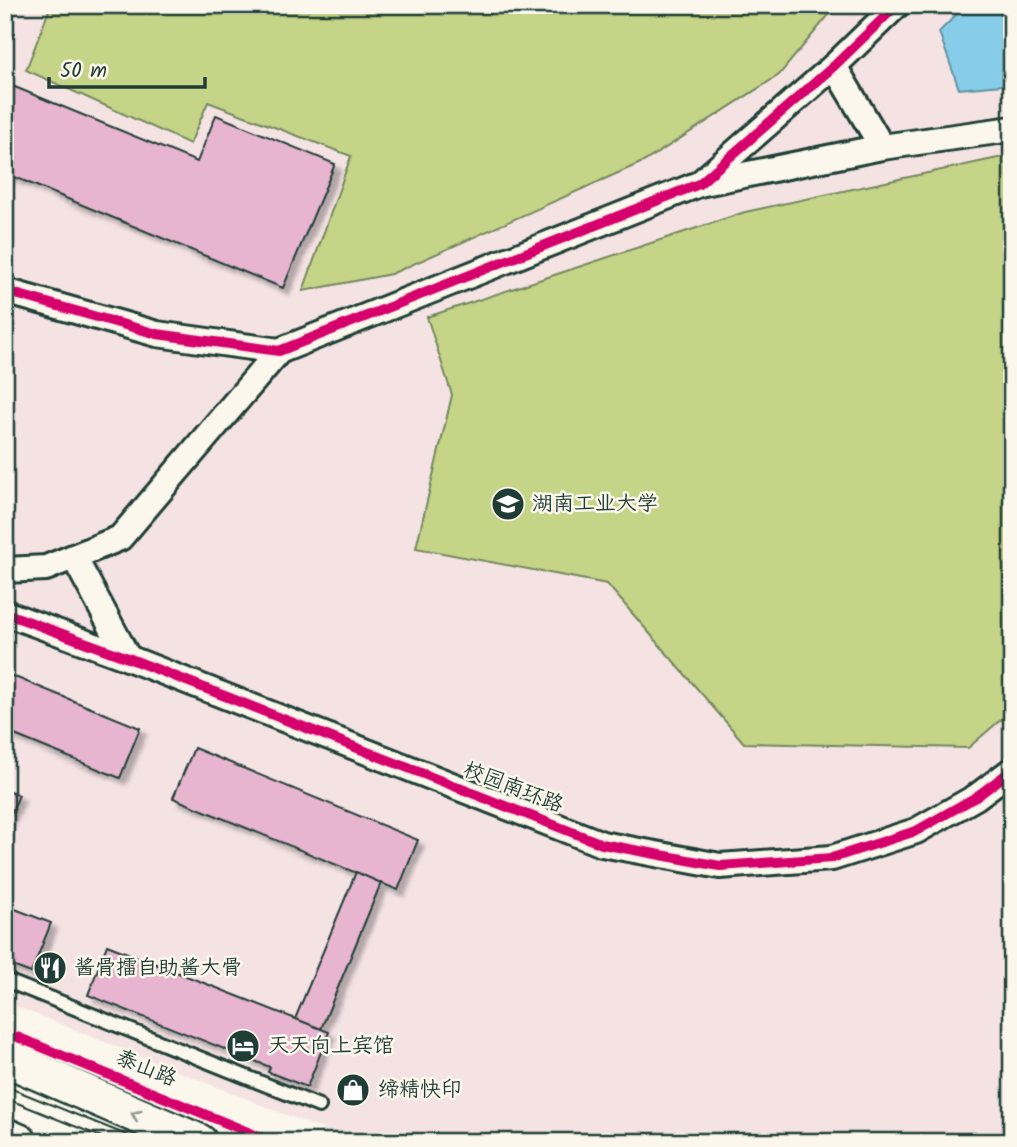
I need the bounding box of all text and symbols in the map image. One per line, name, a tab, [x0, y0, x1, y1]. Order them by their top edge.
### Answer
scale bar	[49, 46, 205, 90]
text: 50 m	[60, 55, 107, 88]
school or university icon: 湖南工业大学	[489, 485, 527, 523]
place label: 湖南工业大学	[532, 488, 658, 521]
street label: 校园南环路	[458, 754, 568, 822]
restaurant icon: 酱骨擂自助酱大骨	[31, 949, 69, 987]
place label: 酱骨擂自助酱大骨	[74, 952, 242, 985]
hotel icon: 天天向上宾馆	[224, 1027, 262, 1065]
place label: 天天向上宾馆	[268, 1030, 394, 1063]
street label: 泰山路	[111, 1042, 181, 1096]
shop icon: 缔精快印	[334, 1071, 372, 1109]
place label: 缔精快印	[378, 1074, 462, 1107]
one-way arrow	[131, 1109, 143, 1123]

